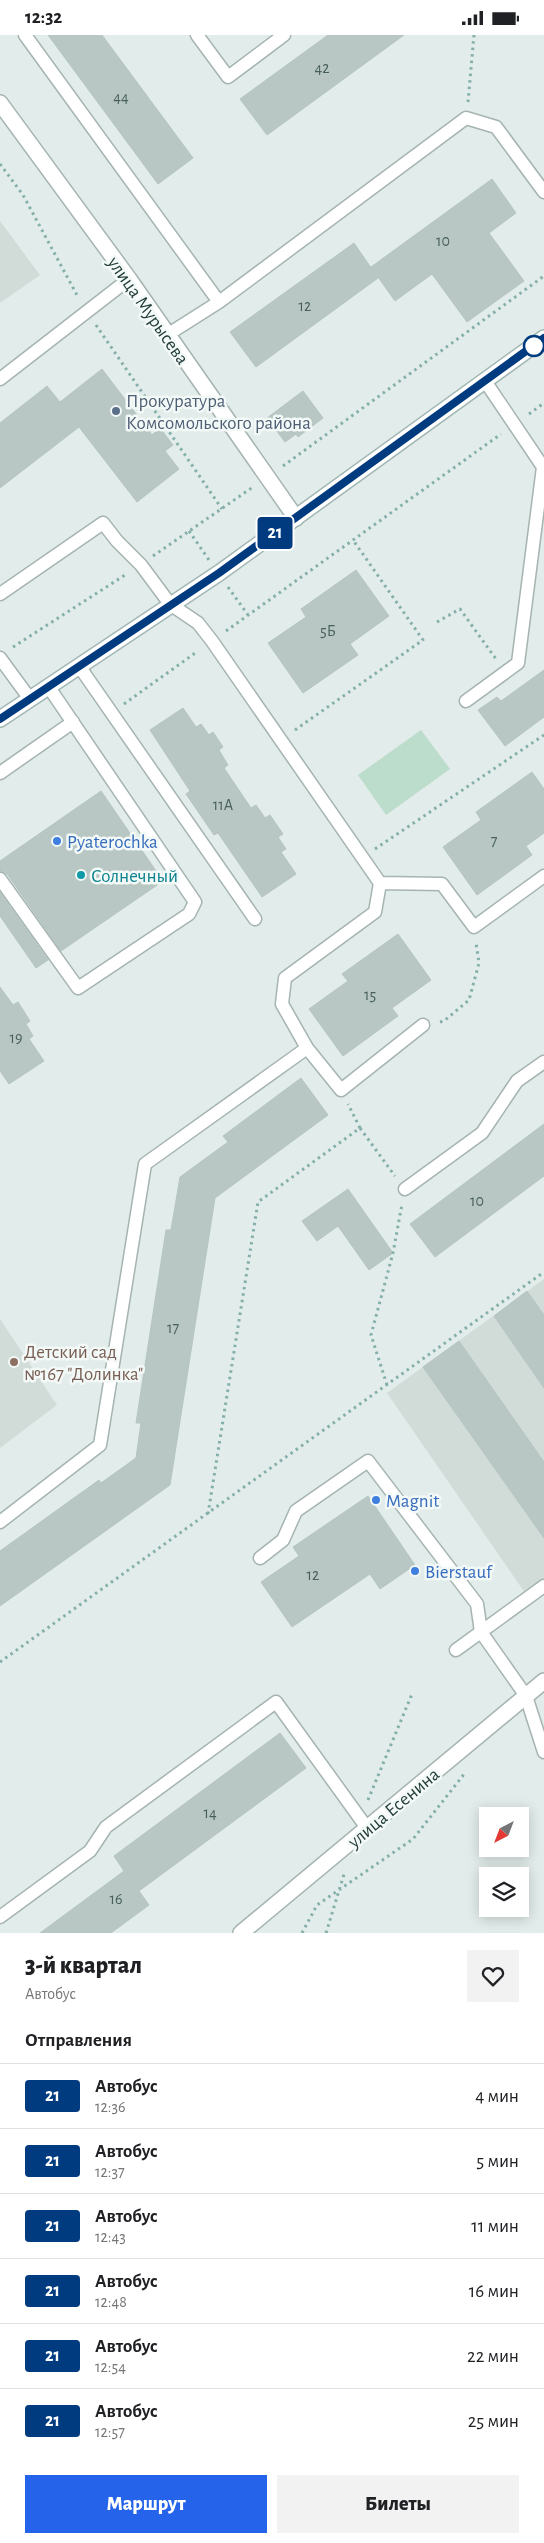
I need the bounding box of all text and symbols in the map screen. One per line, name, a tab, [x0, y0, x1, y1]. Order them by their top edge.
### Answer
text: 12:32	[25, 8, 62, 27]
house number: 42	[315, 60, 329, 76]
house number: 44	[113, 89, 129, 105]
house number: 10	[436, 233, 450, 249]
street label: улица Мурысева	[103, 253, 192, 368]
house number: 12	[299, 298, 311, 314]
unlabelled marker	[523, 335, 544, 357]
place label: Прокуратура Комсомольского района	[126, 392, 311, 433]
marker: Прокуратура Комсомольского района	[110, 405, 122, 417]
line badge: 21	[252, 517, 298, 549]
text: 21	[268, 524, 282, 542]
house number: 5Б	[320, 623, 336, 639]
house number: 11А	[213, 797, 234, 813]
place label: Pyaterochka	[67, 833, 158, 852]
house number: 7	[491, 833, 498, 849]
marker: Pyaterochka	[51, 835, 63, 847]
place label: Солнечный	[91, 867, 178, 886]
marker: Солнечный	[75, 869, 87, 881]
house number: 15	[364, 987, 376, 1003]
house number: 19	[9, 1030, 23, 1046]
house number: 10	[470, 1193, 484, 1209]
house number: 17	[167, 1320, 179, 1336]
place label: Детский сад №167 "Долинка"	[24, 1343, 143, 1384]
marker: Детский сад №167 "Долинка"	[8, 1356, 20, 1368]
place label: Magnit	[386, 1492, 439, 1511]
marker: Magnit	[370, 1494, 382, 1506]
place label: Bierstauf	[425, 1563, 493, 1582]
marker: Bierstauf	[409, 1565, 421, 1577]
house number: 12	[307, 1567, 319, 1583]
street label: улица Есенина	[344, 1764, 444, 1852]
house number: 14	[203, 1805, 217, 1821]
north arrow	[479, 1807, 529, 1857]
map controls	[479, 1807, 529, 1917]
button: layers	[479, 1867, 529, 1917]
house number: 16	[109, 1891, 123, 1907]
button: heart	[467, 1950, 519, 2002]
text: 3-й квартал	[25, 1954, 142, 1978]
text: Автобус	[25, 1986, 76, 2002]
text: Отправления	[25, 2031, 132, 2050]
text: Автобус	[95, 2077, 158, 2096]
text: 21	[45, 2087, 60, 2105]
text: 4 мин	[475, 2087, 519, 2106]
text: 12:36	[95, 2099, 126, 2115]
text: Автобус	[95, 2142, 158, 2161]
text: 21	[45, 2152, 60, 2170]
text: 5 мин	[476, 2152, 519, 2171]
text: 12:37	[95, 2164, 125, 2180]
text: Автобус	[95, 2207, 158, 2226]
text: 21	[45, 2217, 60, 2235]
text: 11 мин	[471, 2217, 519, 2236]
text: 12:43	[95, 2229, 126, 2245]
text: Автобус	[95, 2272, 158, 2291]
text: 21	[45, 2282, 60, 2300]
text: 16 мин	[469, 2282, 519, 2301]
text: 12:48	[95, 2294, 127, 2310]
text: Автобус	[95, 2337, 158, 2356]
text: 21	[45, 2347, 60, 2365]
text: 22 мин	[467, 2347, 519, 2366]
text: 12:54	[95, 2359, 126, 2375]
text: Автобус	[95, 2402, 158, 2421]
text: 21	[45, 2412, 60, 2430]
text: 25 мин	[468, 2412, 519, 2431]
text: 12:57	[95, 2424, 125, 2440]
button: Маршрут	[25, 2475, 267, 2533]
button: Билеты	[277, 2475, 519, 2533]

